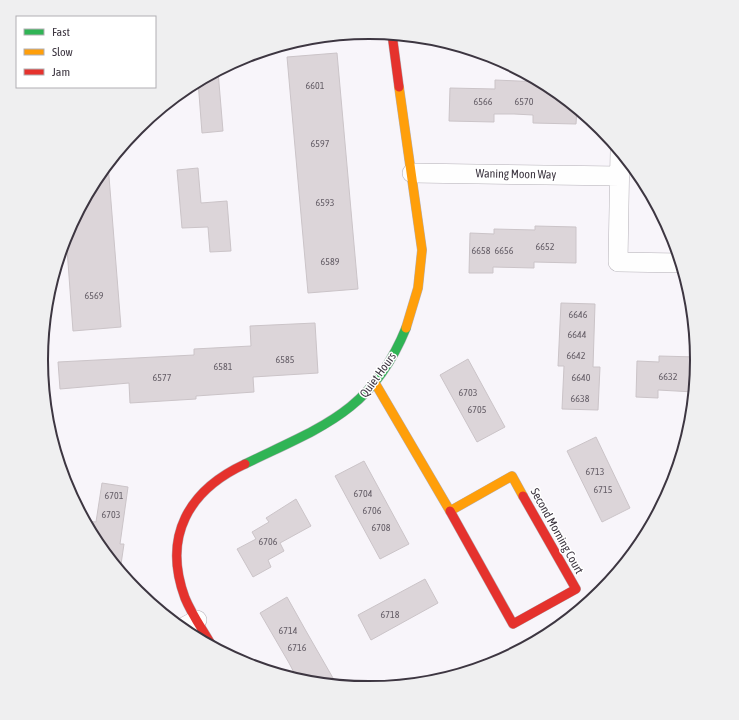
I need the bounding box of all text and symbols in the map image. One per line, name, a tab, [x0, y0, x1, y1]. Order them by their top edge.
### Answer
legend	[16, 16, 156, 88]
text: Fast	[52, 25, 70, 39]
text: Slow	[52, 45, 73, 59]
text: Jam	[52, 65, 70, 79]
house number: 6601	[306, 80, 325, 91]
house number: 6566	[474, 96, 493, 107]
house number: 6570	[515, 96, 534, 107]
house number: 6597	[311, 138, 330, 149]
street label: Waning Moon Way	[475, 166, 557, 182]
house number: 6593	[316, 197, 335, 208]
house number: 6652	[536, 241, 555, 252]
house number: 6658	[472, 245, 491, 256]
house number: 6656	[495, 245, 514, 256]
house number: 6589	[321, 256, 340, 267]
house number: 6569	[85, 290, 104, 301]
house number: 6646	[569, 309, 588, 320]
house number: 6644	[568, 329, 587, 340]
street label: Quiet Hours	[357, 350, 399, 400]
house number: 6642	[567, 350, 586, 361]
house number: 6585	[276, 354, 295, 365]
house number: 6581	[214, 361, 233, 372]
house number: 6632	[659, 371, 678, 382]
house number: 6577	[153, 372, 172, 383]
house number: 6640	[572, 372, 591, 383]
house number: 6703	[459, 387, 478, 398]
house number: 6638	[571, 393, 590, 404]
house number: 6705	[468, 404, 487, 415]
house number: 6713	[586, 466, 605, 477]
house number: 6715	[594, 484, 613, 495]
street label: Second Morning Court	[528, 486, 587, 577]
house number: 6704	[354, 488, 373, 499]
house number: 6701	[105, 490, 124, 501]
house number: 6706	[363, 505, 382, 516]
house number: 6703	[102, 509, 121, 520]
house number: 6708	[372, 522, 391, 533]
house number: 6706	[259, 536, 278, 547]
house number: 6718	[381, 609, 400, 620]
house number: 6714	[279, 625, 298, 636]
house number: 6716	[288, 642, 307, 653]

